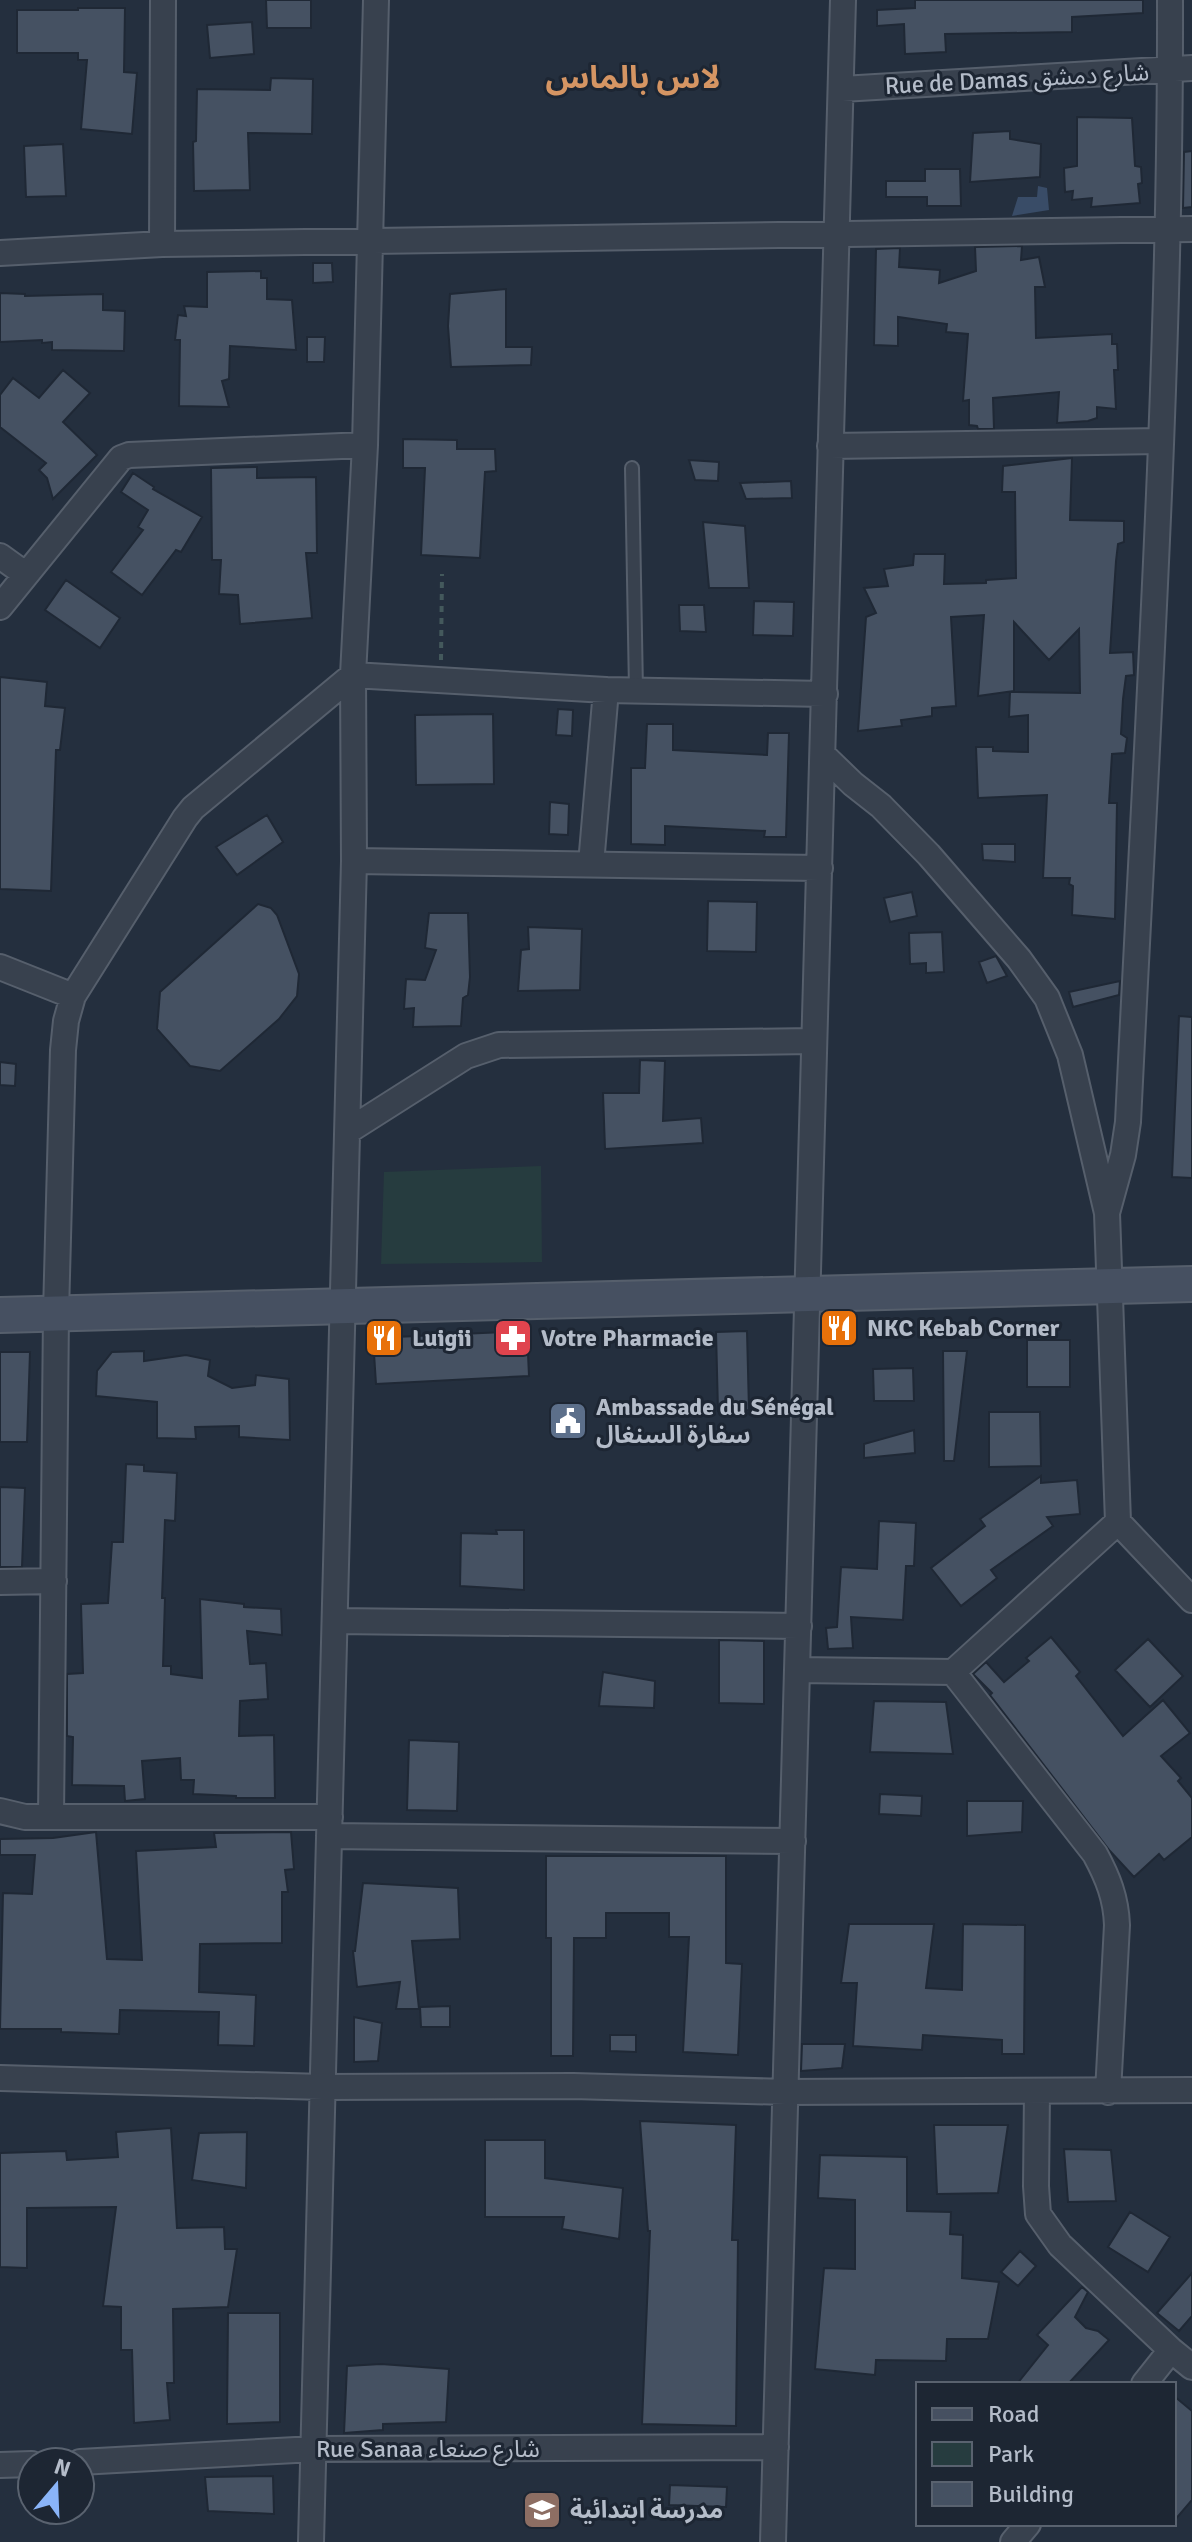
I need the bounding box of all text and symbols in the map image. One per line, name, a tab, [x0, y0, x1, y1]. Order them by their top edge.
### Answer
street label: Rue de Damas شارع دمشق	[884, 57, 1150, 103]
district label: لاس بالماس	[546, 58, 720, 97]
restaurant icon: NKC Kebab Corner	[818, 1307, 860, 1349]
place label: NKC Kebab Corner	[867, 1313, 1060, 1343]
restaurant icon: Luigii	[363, 1317, 405, 1359]
pharmacy icon: Votre Pharmacie	[492, 1317, 534, 1359]
place label: Luigii	[412, 1323, 472, 1353]
place label: Votre Pharmacie	[541, 1323, 714, 1353]
place label: Ambassade du Sénégal سفارة السنغال	[596, 1392, 834, 1450]
public building icon: Ambassade du Sénégal سفارة السنغال	[547, 1400, 589, 1442]
legend	[916, 2382, 1176, 2526]
text: Road	[988, 2399, 1039, 2429]
street label: Rue Sanaa شارع صنعاء	[316, 2434, 540, 2466]
text: Park	[988, 2439, 1034, 2469]
north arrow	[16, 2446, 96, 2526]
text: N	[51, 2452, 74, 2483]
text: Building	[988, 2479, 1074, 2509]
school or university icon: مدرسة ابتدائية	[521, 2489, 563, 2531]
place label: مدرسة ابتدائية	[570, 2495, 723, 2525]

